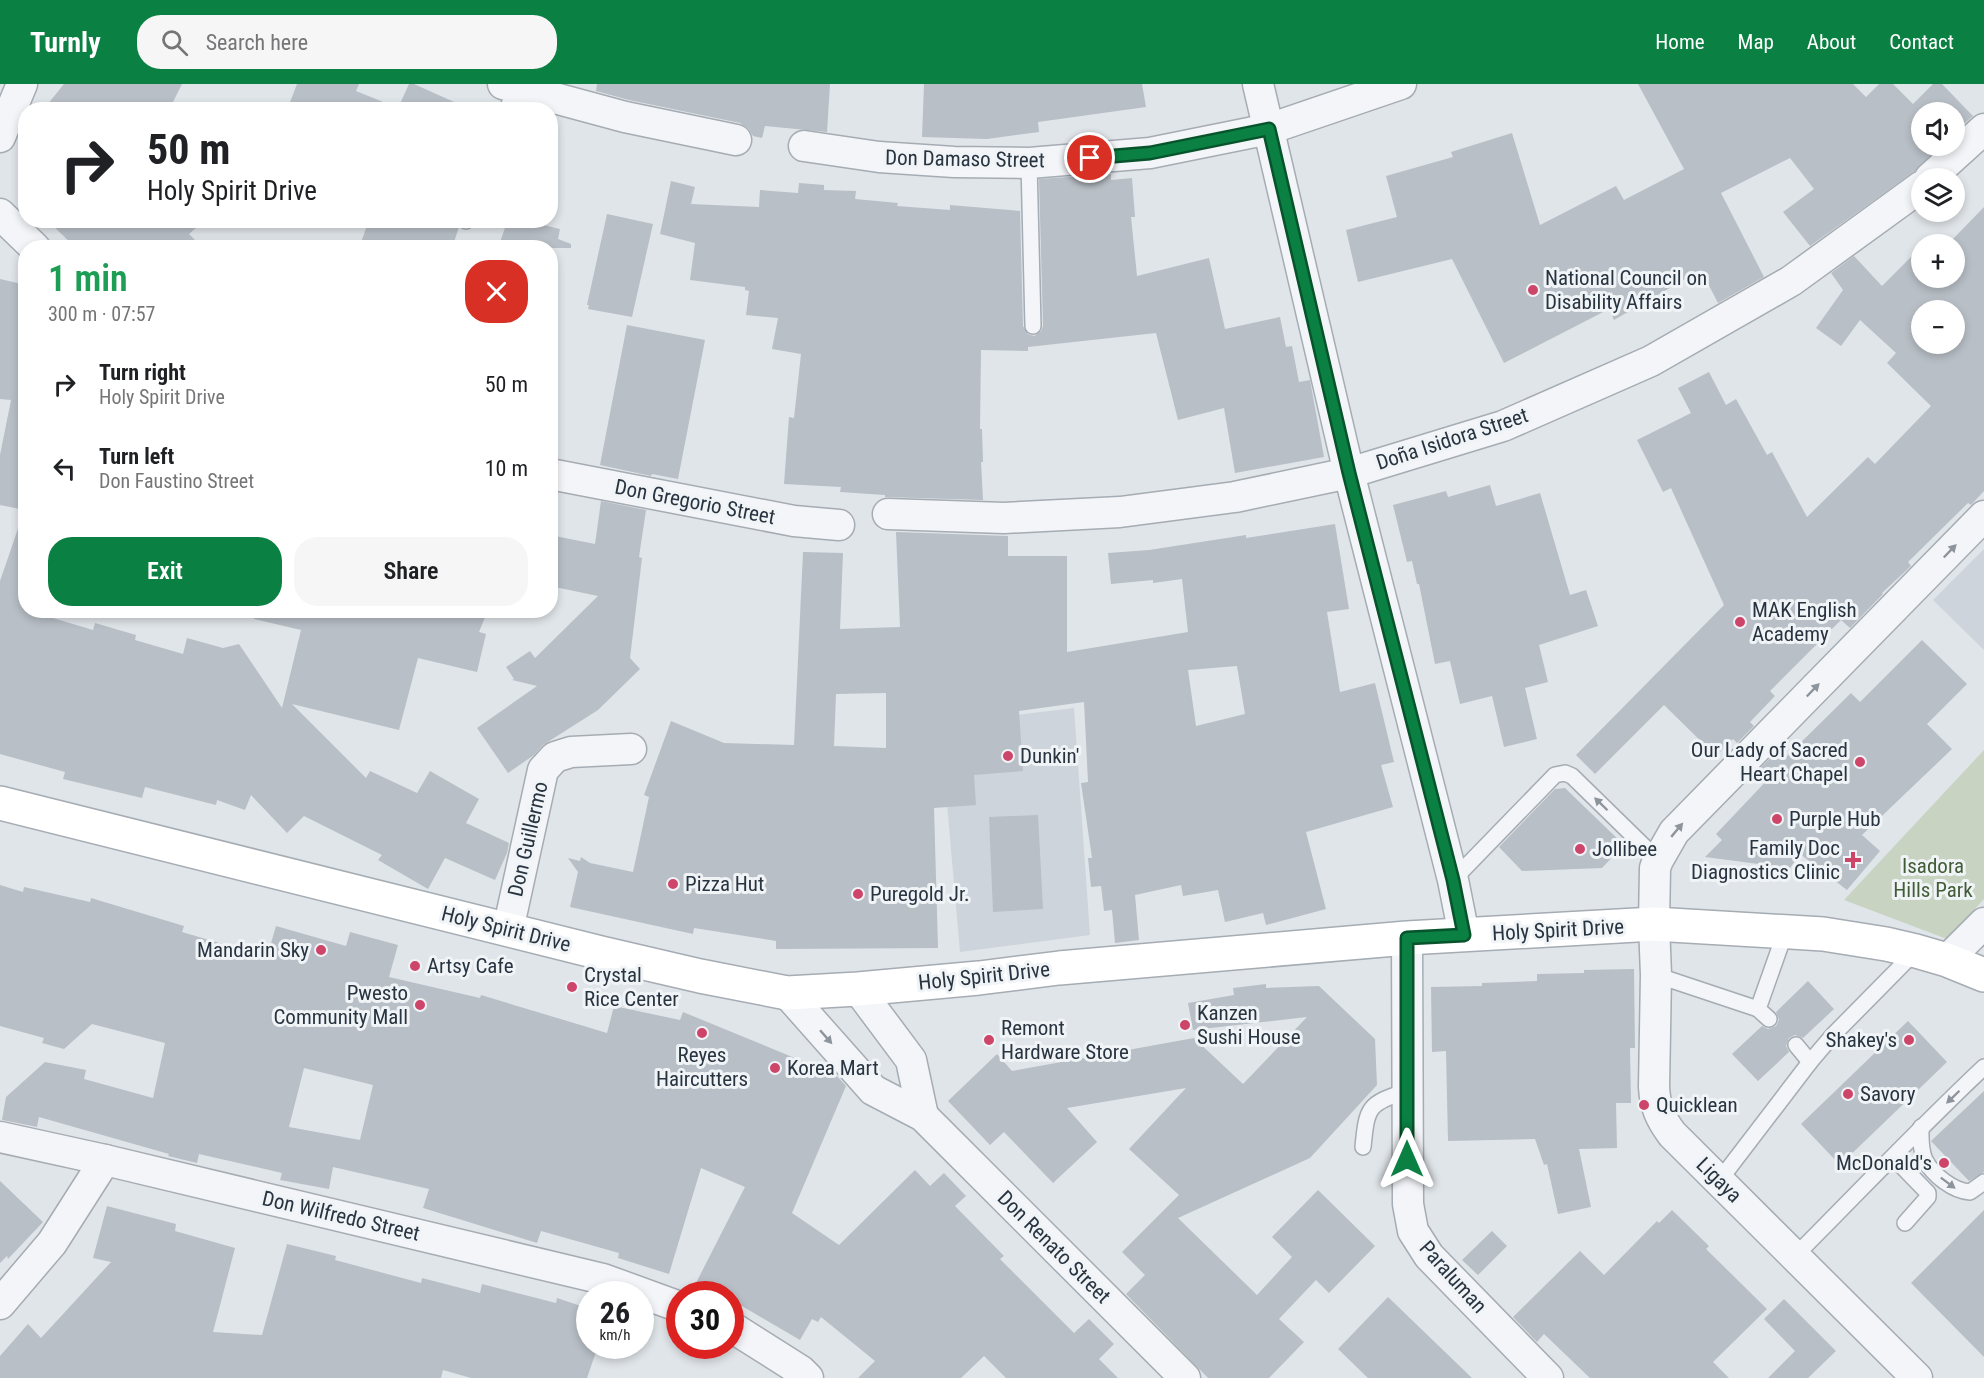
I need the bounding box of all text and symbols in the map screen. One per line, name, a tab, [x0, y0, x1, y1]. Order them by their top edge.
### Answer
search box	[137, 15, 557, 69]
text: Turnly	[30, 26, 101, 59]
icon: search	[158, 26, 191, 59]
text: Search here	[206, 30, 308, 55]
text: Home	[1655, 30, 1705, 54]
text: Map	[1738, 30, 1774, 54]
text: About	[1807, 30, 1856, 54]
text: Contact	[1889, 30, 1954, 54]
map controls	[1911, 102, 1965, 354]
button: sound	[1911, 102, 1965, 156]
text: 50 m	[147, 125, 230, 174]
icon: right	[48, 126, 126, 204]
pin	[1064, 132, 1115, 183]
icon: arrive	[1073, 141, 1106, 174]
street label: Don Damaso Street	[885, 146, 1045, 172]
button: layers	[1911, 168, 1965, 222]
text: Holy Spirit Drive	[147, 175, 317, 207]
button: +	[1911, 234, 1965, 288]
text: 1 min	[48, 258, 128, 300]
button: close	[465, 260, 528, 323]
place label: National Council on Disability Affairs	[1545, 266, 1707, 314]
marker: National Council on Disability Affairs	[1526, 283, 1540, 297]
button: −	[1911, 300, 1965, 354]
text: 300 m · 07:57	[48, 302, 155, 326]
text: Turn right	[99, 360, 186, 385]
icon: right	[48, 368, 81, 401]
text: 50 m	[485, 372, 528, 397]
text: Holy Spirit Drive	[99, 385, 225, 409]
street label: Doña Isidora Street	[1373, 403, 1531, 475]
text: Turn left	[99, 444, 174, 469]
icon: left	[48, 452, 81, 485]
text: 10 m	[485, 456, 528, 481]
text: Don Faustino Street	[99, 469, 254, 493]
street label: Don Gregorio Street	[613, 475, 777, 529]
button: Exit	[48, 537, 282, 606]
button: Share	[294, 537, 528, 606]
one-way arrow	[1942, 545, 1956, 559]
place label: MAK English Academy	[1752, 598, 1857, 646]
marker: MAK English Academy	[1733, 615, 1747, 629]
one-way arrow	[1806, 683, 1820, 698]
place label: Our Lady of Sacred Heart Chapel	[1691, 738, 1848, 786]
place label: Dunkin'	[1020, 744, 1079, 768]
marker: Dunkin'	[1001, 749, 1015, 763]
marker: Our Lady of Sacred Heart Chapel	[1853, 755, 1867, 769]
street label: Don Guillermo	[503, 779, 553, 899]
one-way arrow	[1594, 798, 1608, 812]
place label: Purple Hub	[1789, 807, 1881, 831]
marker: Purple Hub	[1770, 812, 1784, 826]
one-way arrow	[1671, 822, 1684, 838]
place label: Family Doc Diagnostics Clinic	[1691, 836, 1840, 884]
place label: Jollibee	[1592, 837, 1657, 861]
marker: Jollibee	[1573, 842, 1587, 856]
marker: Family Doc Diagnostics Clinic	[1844, 851, 1862, 869]
park label: Isadora Hills Park	[1893, 854, 1973, 902]
place label: Pizza Hut	[685, 872, 764, 896]
marker: Pizza Hut	[666, 877, 680, 891]
place label: Puregold Jr.	[870, 882, 970, 906]
marker: Puregold Jr.	[851, 887, 865, 901]
street label: Holy Spirit Drive	[439, 901, 573, 957]
street label: Holy Spirit Drive	[1491, 915, 1625, 945]
place label: Mandarin Sky	[197, 938, 309, 962]
marker: Mandarin Sky	[314, 943, 328, 957]
place label: Artsy Cafe	[427, 954, 514, 978]
street label: Holy Spirit Drive	[917, 957, 1051, 995]
marker: Artsy Cafe	[408, 959, 422, 973]
place label: Crystal Rice Center	[584, 963, 679, 1011]
marker: Crystal Rice Center	[565, 980, 579, 994]
place label: Pwesto Community Mall	[273, 981, 408, 1029]
marker: Pwesto Community Mall	[413, 998, 427, 1012]
place label: Kanzen Sushi House	[1197, 1001, 1301, 1049]
place label: Remont Hardware Store	[1001, 1016, 1129, 1064]
marker: Kanzen Sushi House	[1178, 1018, 1192, 1032]
marker: Reyes Haircutters	[695, 1026, 709, 1040]
place label: Shakey's	[1826, 1028, 1897, 1052]
one-way arrow	[819, 1029, 832, 1044]
marker: Remont Hardware Store	[982, 1033, 996, 1047]
marker: Shakey's	[1902, 1033, 1916, 1047]
place label: Reyes Haircutters	[656, 1043, 748, 1091]
place label: Korea Mart	[787, 1056, 879, 1080]
marker: Korea Mart	[768, 1061, 782, 1075]
place label: Savory	[1860, 1082, 1916, 1106]
marker: Savory	[1841, 1087, 1855, 1101]
one-way arrow	[1945, 1090, 1960, 1104]
place label: Quicklean	[1656, 1093, 1738, 1117]
marker: Quicklean	[1637, 1098, 1651, 1112]
position arrow	[1375, 1127, 1439, 1191]
place label: McDonald's	[1836, 1151, 1932, 1175]
street label: Ligaya	[1692, 1153, 1746, 1207]
marker: McDonald's	[1937, 1156, 1951, 1170]
one-way arrow	[1940, 1177, 1956, 1189]
street label: Don Wilfredo Street	[260, 1186, 422, 1246]
street label: Don Renato Street	[993, 1186, 1115, 1308]
street label: Paraluman	[1414, 1236, 1492, 1318]
speed limit sign: 30	[666, 1281, 744, 1359]
text: 26	[600, 1295, 630, 1330]
text: km/h	[600, 1326, 630, 1344]

